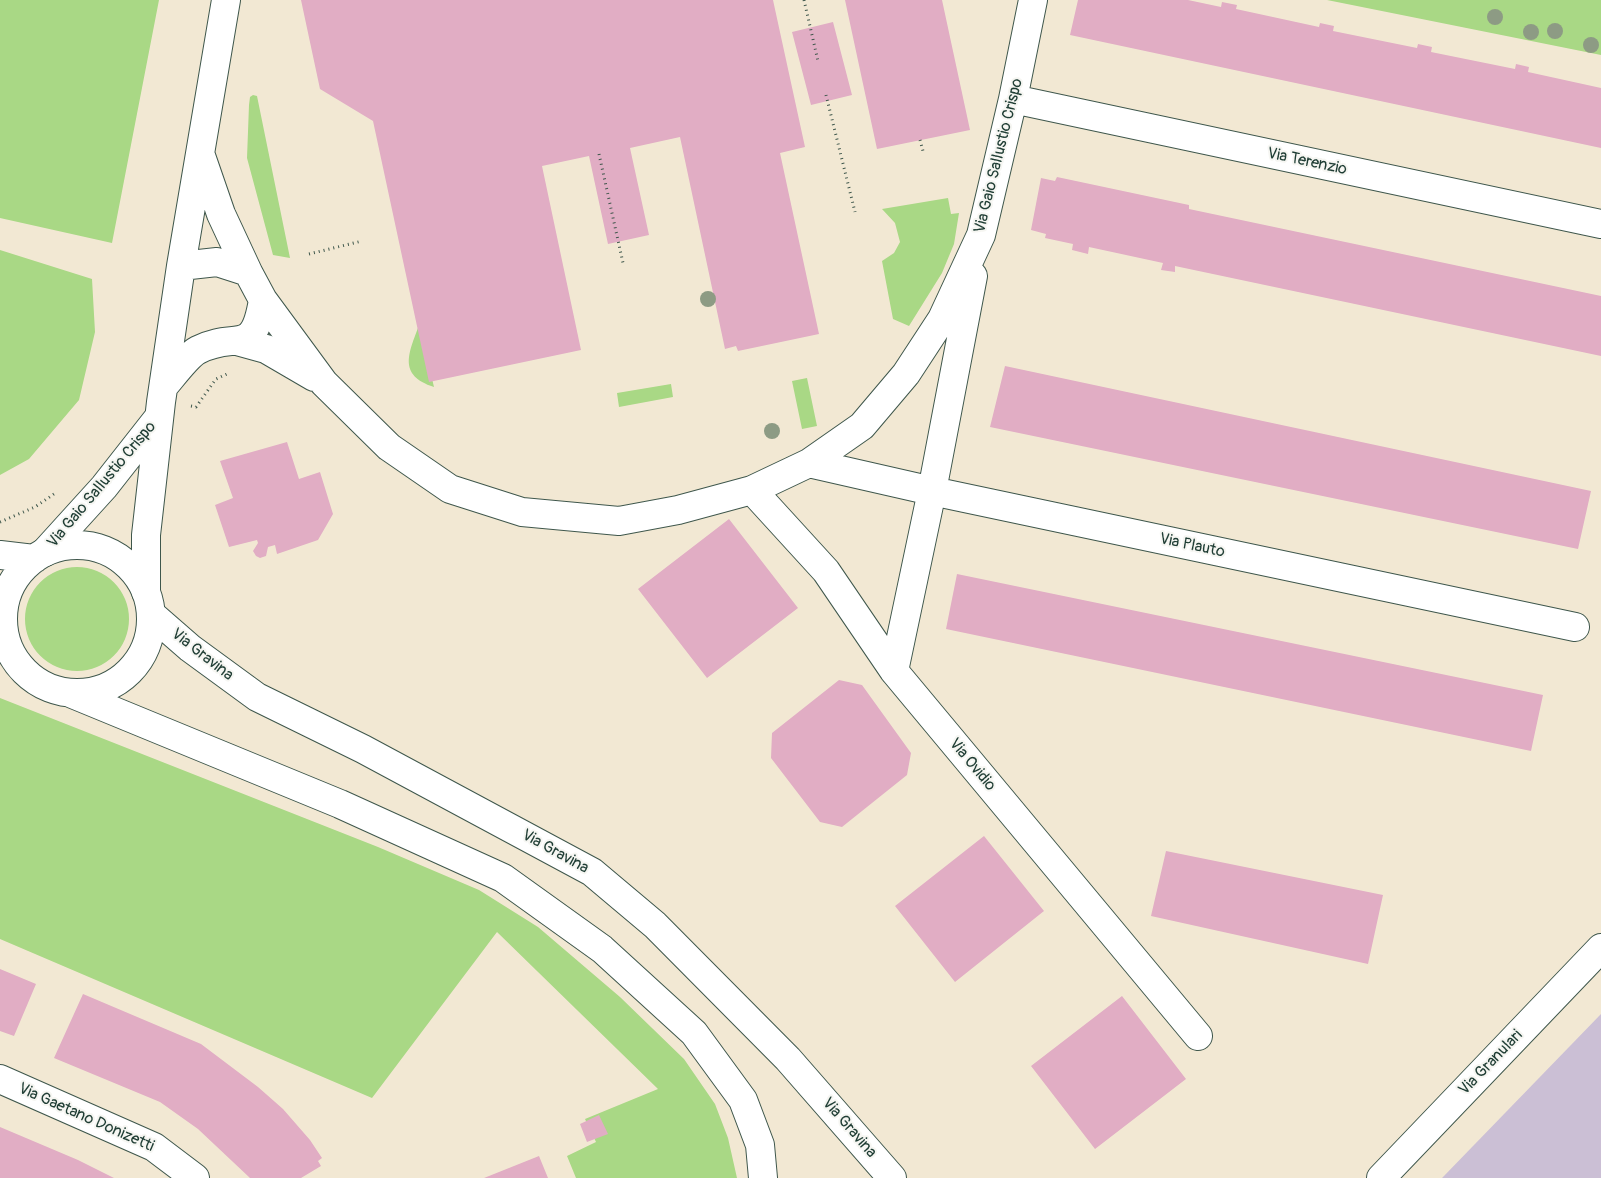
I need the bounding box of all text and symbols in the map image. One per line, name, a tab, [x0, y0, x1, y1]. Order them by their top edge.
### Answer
street label: Via Gaio Sallustio Crispo	[970, 77, 1028, 235]
street label: Via Terenzio	[1265, 144, 1349, 180]
street label: Via Gaio Sallustio Crispo	[44, 418, 160, 552]
street label: Via Plauto	[1158, 530, 1226, 562]
street label: Via Gravina	[167, 625, 237, 685]
street label: Via Ovidio	[944, 735, 1000, 795]
street label: Via Gravina	[518, 826, 592, 878]
street label: Via Granulari	[1455, 1026, 1527, 1100]
street label: Via Gaetano Donizetti	[15, 1079, 157, 1157]
street label: Via Gravina	[818, 1094, 880, 1162]

